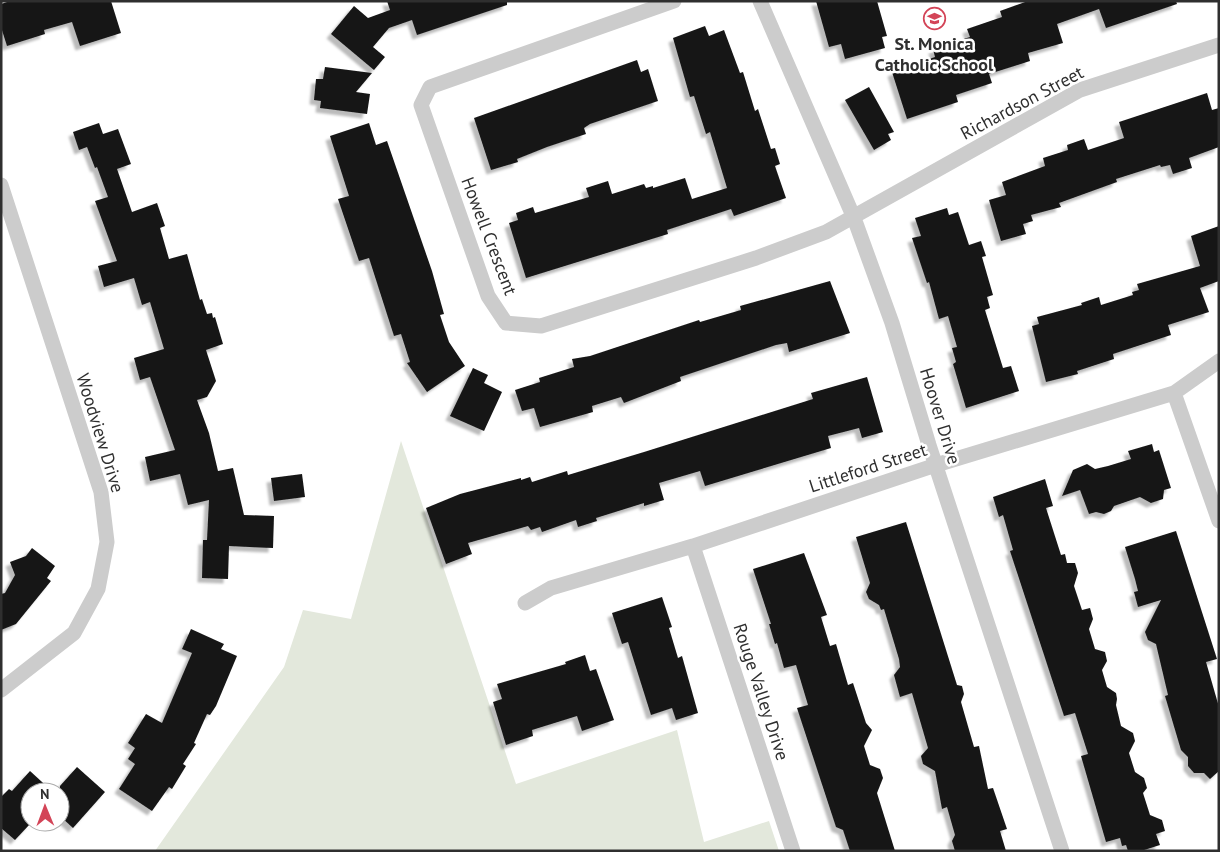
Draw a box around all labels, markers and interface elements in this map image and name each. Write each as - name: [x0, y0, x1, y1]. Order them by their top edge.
- school or university icon: St. Monica Catholic School: [922, 7, 946, 31]
- place label: St. Monica Catholic School: [875, 32, 994, 76]
- street label: Richardson Street: [956, 60, 1087, 145]
- street label: Howell Crescent: [456, 174, 523, 298]
- street label: Hoover Drive: [915, 365, 966, 467]
- street label: Woodview Drive: [71, 370, 130, 495]
- street label: Littleford Street: [806, 438, 930, 497]
- street label: Rouge Valley Drive: [728, 620, 794, 763]
- north arrow: [20, 782, 70, 832]
- text: N: [40, 785, 50, 803]

